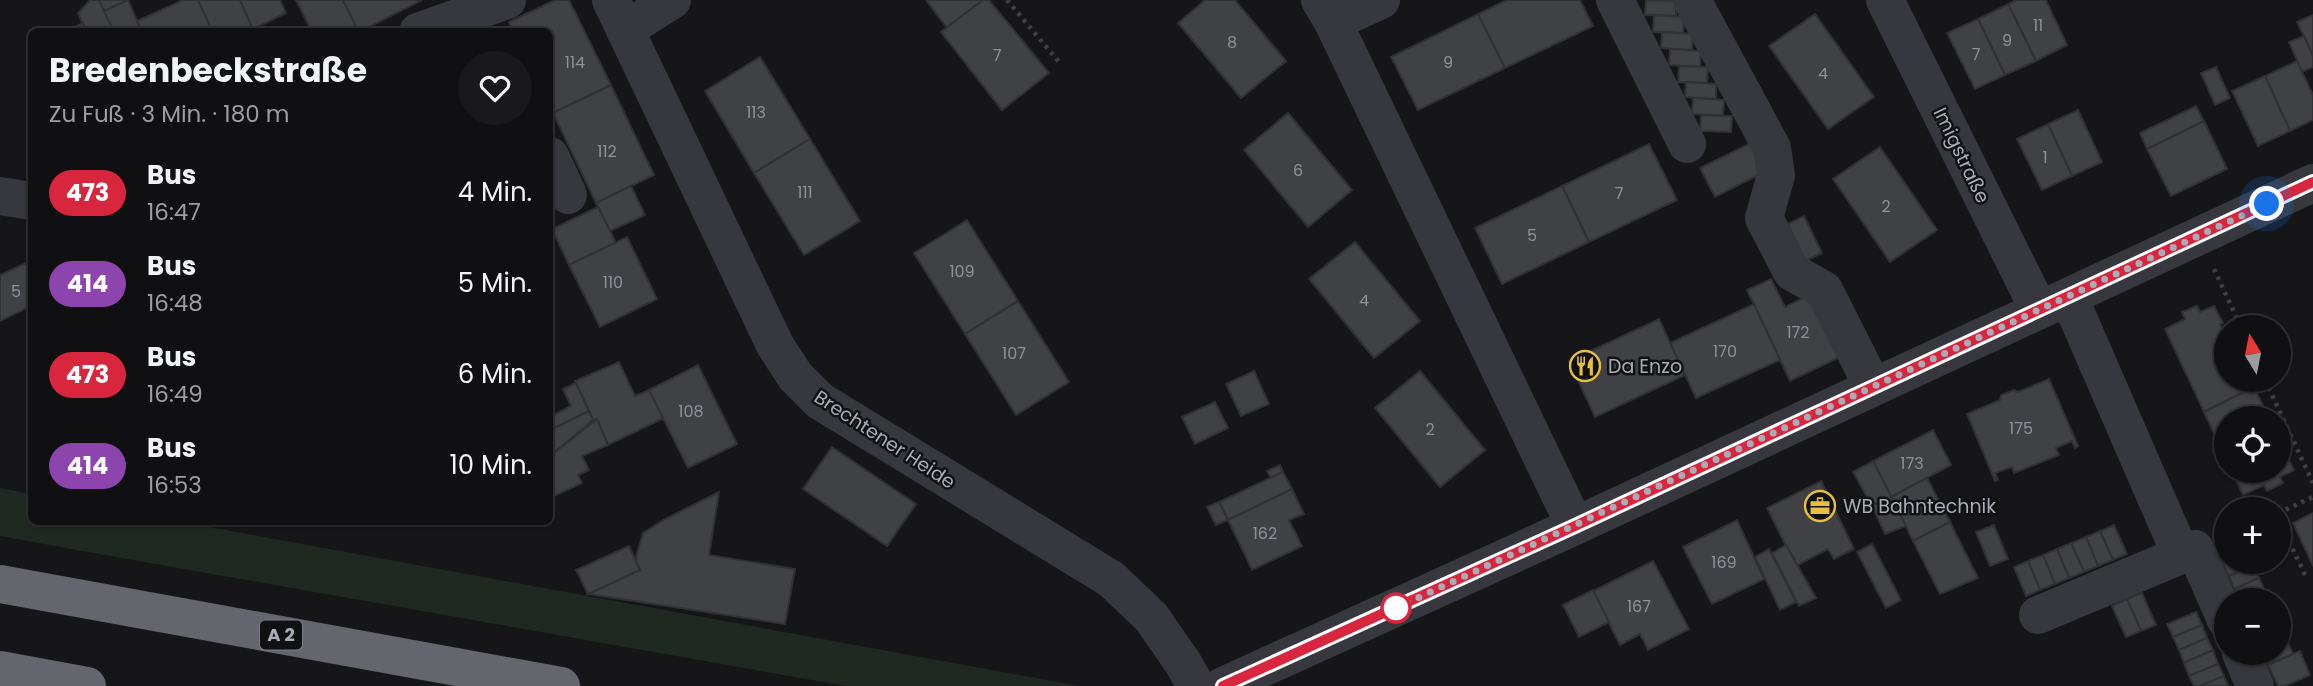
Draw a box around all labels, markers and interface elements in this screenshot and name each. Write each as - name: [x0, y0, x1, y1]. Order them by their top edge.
- house number: 11: [2033, 14, 2043, 37]
- house number: 9: [2002, 29, 2012, 52]
- house number: 8: [1227, 31, 1237, 54]
- house number: 7: [1972, 43, 1981, 66]
- house number: 7: [993, 44, 1002, 67]
- text: Bredenbeckstraße: [49, 47, 367, 94]
- button: heart: [458, 51, 532, 125]
- house number: 114: [565, 51, 585, 74]
- house number: 9: [1443, 51, 1453, 74]
- house number: 4: [1818, 62, 1828, 85]
- text: Zu Fuß · 3 Min. · 180 m: [49, 98, 289, 130]
- house number: 113: [746, 101, 766, 124]
- street label: Imigstraße: [1927, 103, 1996, 208]
- house number: 112: [597, 140, 617, 163]
- house number: 1: [2042, 146, 2048, 169]
- text: Bus: [147, 157, 196, 193]
- house number: 6: [1293, 159, 1303, 182]
- text: 4 Min.: [458, 174, 532, 210]
- text: 473: [66, 176, 109, 209]
- house number: 111: [797, 181, 813, 204]
- house number: 7: [1615, 182, 1624, 205]
- your location: [2249, 186, 2284, 221]
- house number: 2: [1881, 195, 1891, 218]
- text: 16:47: [147, 196, 201, 228]
- house number: 5: [1527, 224, 1537, 247]
- text: Bus: [147, 248, 196, 284]
- house number: 109: [949, 260, 975, 283]
- text: 5 Min.: [458, 265, 532, 301]
- text: 414: [67, 267, 108, 300]
- house number: 110: [603, 271, 623, 294]
- house number: 5: [11, 280, 21, 303]
- text: 16:48: [147, 287, 203, 319]
- house number: 4: [1359, 289, 1369, 312]
- north arrow: [2214, 315, 2291, 392]
- map controls: [2214, 315, 2291, 665]
- house number: 172: [1786, 321, 1810, 344]
- text: Bus: [147, 339, 196, 375]
- house number: 170: [1713, 340, 1737, 363]
- house number: 107: [1002, 342, 1026, 365]
- restaurant icon: Da Enzo: [1568, 349, 1602, 383]
- place label: Da Enzo: [1608, 353, 1682, 380]
- text: 6 Min.: [458, 356, 532, 392]
- text: 473: [66, 358, 109, 391]
- text: 16:49: [147, 378, 203, 410]
- street label: Brechtener Heide: [809, 384, 961, 495]
- house number: 108: [678, 400, 704, 423]
- button: locate: [2214, 406, 2291, 483]
- house number: 175: [2009, 417, 2033, 440]
- house number: 2: [1425, 418, 1435, 441]
- text: Bus: [147, 430, 196, 466]
- text: 10 Min.: [450, 447, 532, 483]
- text: 414: [67, 449, 108, 482]
- house number: 173: [1900, 452, 1924, 475]
- text: 16:53: [147, 469, 202, 501]
- office icon: WB Bahntechnik: [1803, 489, 1837, 523]
- place label: WB Bahntechnik: [1843, 493, 1996, 520]
- button: +: [2214, 497, 2291, 574]
- house number: 162: [1253, 522, 1277, 545]
- house number: 169: [1711, 551, 1737, 574]
- button: −: [2214, 588, 2291, 665]
- unlabelled marker: [1381, 593, 1411, 623]
- house number: 167: [1627, 595, 1651, 618]
- road number: A 2: [260, 620, 302, 650]

